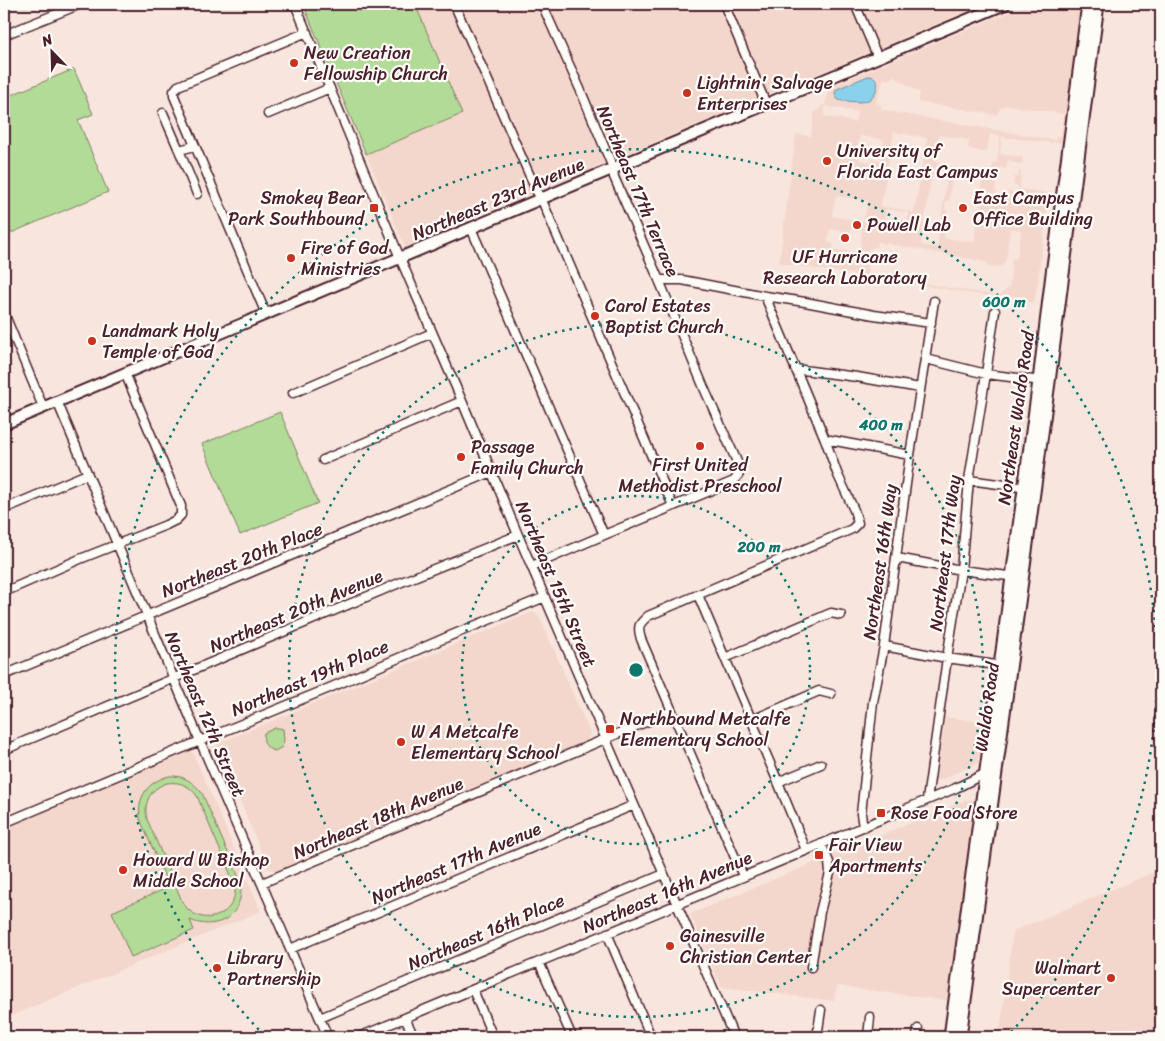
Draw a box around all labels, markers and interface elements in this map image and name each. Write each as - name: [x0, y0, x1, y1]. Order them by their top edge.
- text: N: [37, 27, 57, 54]
- north arrow: [28, 28, 78, 78]
- place label: New Creation Fellowship Church: [304, 37, 448, 90]
- marker: New Creation Fellowship Church: [288, 57, 300, 69]
- place label: Lightnin' Salvage Enterprises: [697, 67, 833, 120]
- marker: Lightnin' Salvage Enterprises: [681, 87, 693, 99]
- street label: Northeast 17th Terrace: [587, 100, 689, 282]
- place label: University of Florida East Campus: [837, 135, 999, 188]
- street label: Northeast 23rd Avenue: [407, 148, 590, 250]
- marker: University of Florida East Campus: [821, 155, 833, 167]
- place label: Smokey Bear Park Southbound: [228, 182, 366, 235]
- place label: East Campus Office Building: [973, 182, 1093, 235]
- marker: Smokey Bear Park Southbound: [368, 202, 380, 214]
- marker: East Campus Office Building: [957, 202, 969, 214]
- place label: Powell Lab: [867, 209, 951, 241]
- marker: Powell Lab: [851, 219, 863, 231]
- place label: Fire of God Ministries: [301, 232, 390, 285]
- marker: UF Hurricane Research Laboratory: [839, 232, 851, 244]
- place label: UF Hurricane Research Laboratory: [763, 241, 927, 294]
- marker: Fire of God Ministries: [285, 252, 297, 264]
- text: 600 m: [982, 289, 1026, 315]
- place label: Carol Estates Baptist Church: [605, 290, 724, 343]
- marker: Carol Estates Baptist Church: [589, 310, 601, 322]
- place label: Landmark Holy Temple of God: [102, 315, 220, 368]
- street label: Northeast Waldo Road: [988, 328, 1044, 507]
- marker: Landmark Holy Temple of God: [86, 335, 98, 347]
- text: 400 m: [858, 412, 903, 438]
- place label: Passage Family Church: [471, 431, 584, 484]
- marker: First United Methodist Preschool: [694, 440, 706, 452]
- place label: First United Methodist Preschool: [618, 449, 782, 502]
- marker: Passage Family Church: [455, 451, 467, 463]
- street label: Northeast 17th Way: [920, 472, 971, 633]
- street label: Northeast 16th Way: [853, 481, 907, 642]
- street label: Northeast 15th Street: [506, 496, 606, 672]
- street label: Northeast 20th Place: [156, 513, 328, 607]
- text: 200 m: [736, 534, 781, 560]
- street label: Northeast 20th Avenue: [204, 560, 388, 662]
- street label: Northeast 12th Street: [156, 626, 255, 802]
- street label: Northeast 19th Place: [226, 630, 394, 726]
- street label: Waldo Road: [965, 659, 1009, 754]
- centre of rings: [627, 661, 645, 679]
- place label: Northbound Metcalfe Elementary School: [620, 703, 791, 756]
- place label: W A Metcalfe Elementary School: [411, 716, 560, 769]
- marker: Northbound Metcalfe Elementary School: [604, 723, 616, 735]
- marker: W A Metcalfe Elementary School: [395, 736, 407, 748]
- street label: Northeast 18th Avenue: [288, 767, 469, 868]
- place label: Rose Food Store: [891, 797, 1018, 829]
- marker: Rose Food Store: [875, 807, 887, 819]
- street label: Northeast 17th Avenue: [366, 813, 546, 913]
- place label: Fair View Apartments: [828, 829, 923, 882]
- street label: Northeast 16th Avenue: [577, 842, 757, 942]
- place label: Howard W Bishop Middle School: [133, 844, 270, 897]
- marker: Fair View Apartments: [813, 849, 825, 861]
- marker: Howard W Bishop Middle School: [117, 864, 129, 876]
- street label: Northeast 16th Place: [402, 884, 570, 980]
- place label: Gainesville Christian Center: [680, 920, 813, 973]
- marker: Gainesville Christian Center: [664, 940, 676, 952]
- place label: Library Partnership: [227, 942, 321, 995]
- place label: Walmart Supercenter: [1002, 952, 1103, 1005]
- marker: Library Partnership: [211, 962, 223, 974]
- marker: Walmart Supercenter: [1105, 972, 1117, 984]

